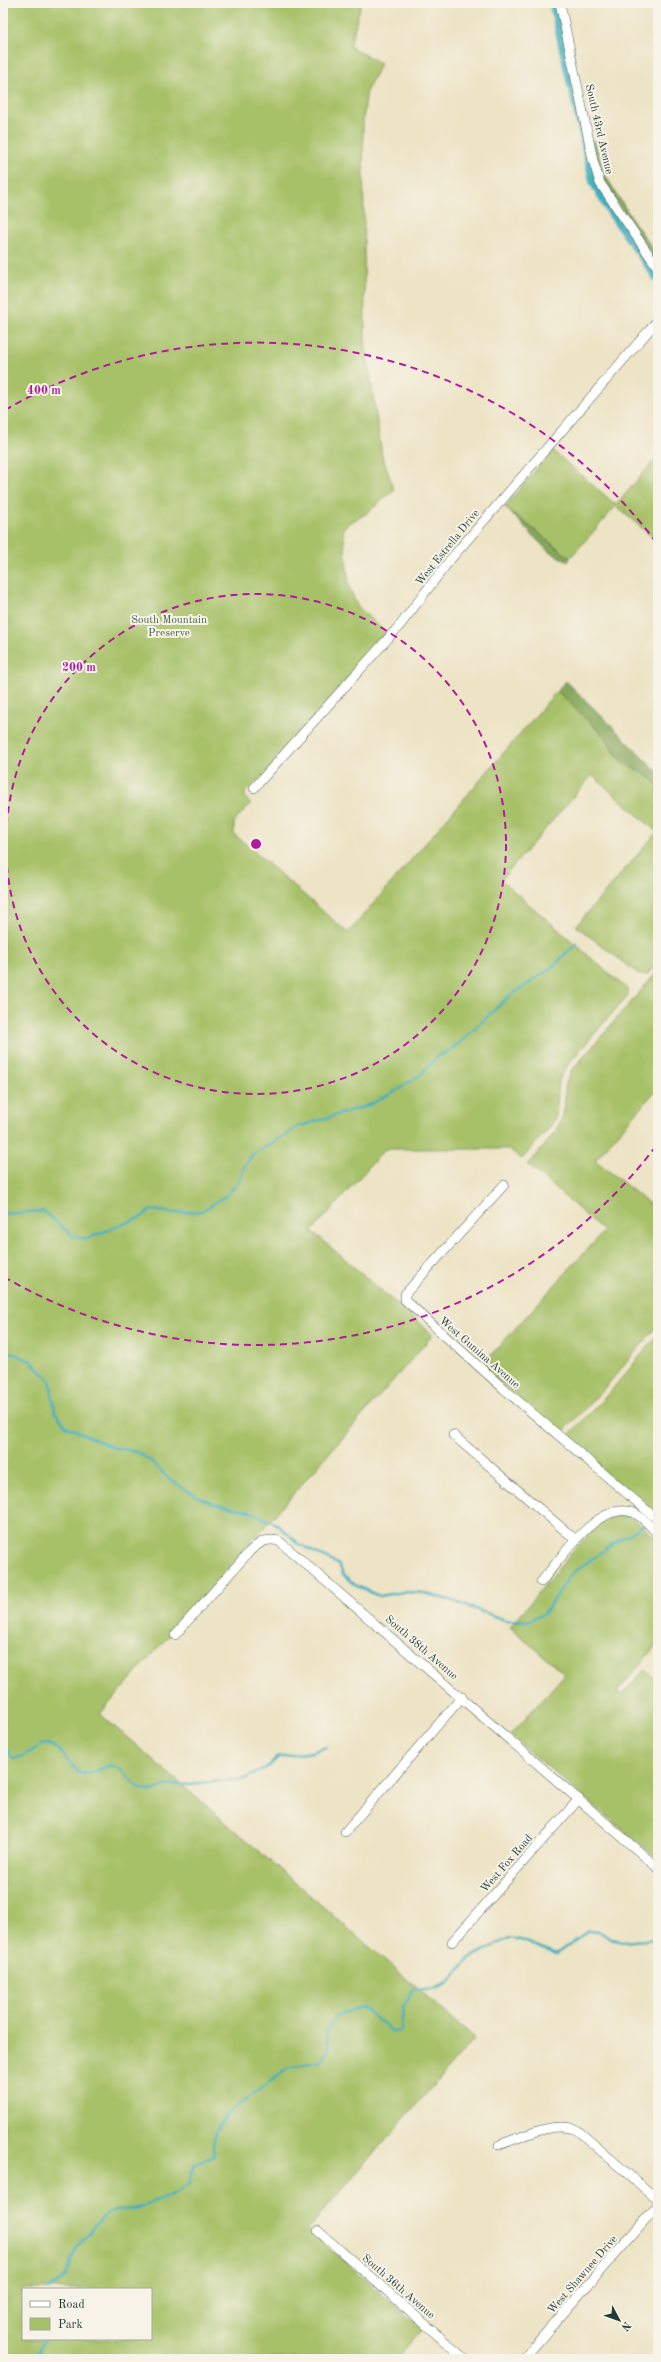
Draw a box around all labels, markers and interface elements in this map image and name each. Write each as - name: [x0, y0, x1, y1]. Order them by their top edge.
- street label: South 43rd Avenue: [583, 83, 614, 175]
- text: 400 m: [27, 385, 61, 397]
- street label: West Estrella Drive: [414, 508, 482, 588]
- park label: South Mountain Preserve: [131, 615, 207, 639]
- text: 200 m: [62, 662, 96, 674]
- centre of rings: [249, 837, 263, 851]
- street label: West Gumina Avenue: [437, 1315, 521, 1391]
- street label: South 38th Avenue: [383, 1614, 459, 1682]
- street label: West Fox Road: [479, 1833, 535, 1895]
- street label: West Shawnee Drive: [546, 2234, 620, 2316]
- street label: South 36th Avenue: [360, 2253, 436, 2321]
- legend: [22, 2288, 152, 2340]
- text: Road: [58, 2299, 85, 2311]
- north arrow: [599, 2300, 639, 2340]
- text: Park: [58, 2319, 83, 2331]
- text: N: [618, 2319, 632, 2333]

